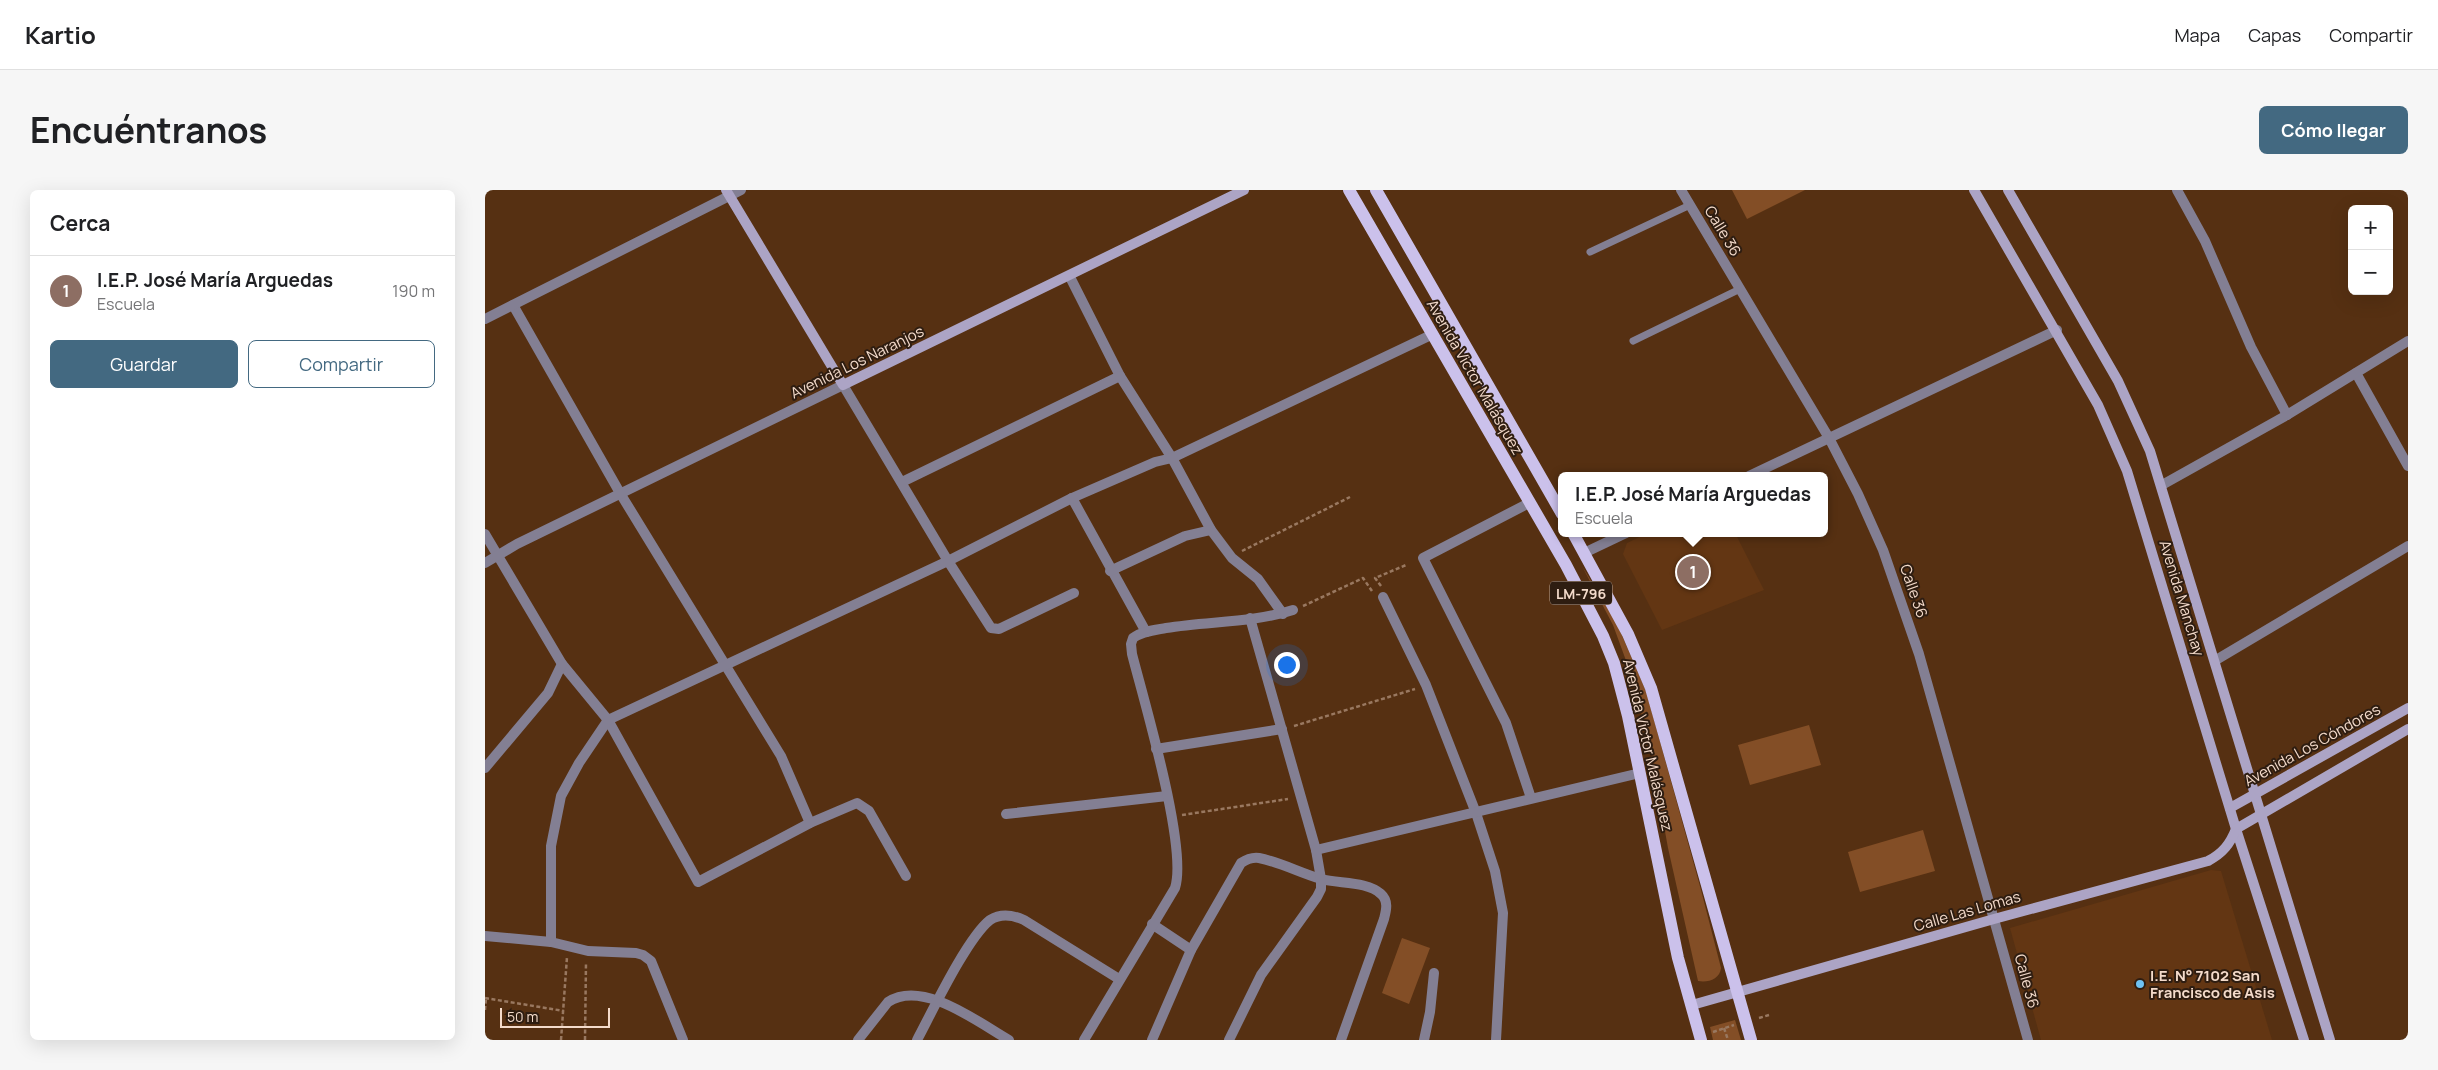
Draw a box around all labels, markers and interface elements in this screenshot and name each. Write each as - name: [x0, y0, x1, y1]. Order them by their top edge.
- text: Kartio: [25, 18, 96, 51]
- text: Mapa: [2174, 23, 2220, 47]
- text: Capas: [2248, 23, 2301, 47]
- text: Compartir: [2329, 23, 2413, 47]
- text: Encuéntranos: [30, 106, 267, 154]
- button: Cómo llegar: [2259, 106, 2408, 154]
- street label: Calle 36: [1700, 202, 1746, 260]
- map controls: [2348, 205, 2393, 295]
- button: +: [2348, 205, 2393, 250]
- text: Cerca: [50, 209, 110, 237]
- button: −: [2348, 250, 2393, 295]
- text: I.E.P. José María Arguedas: [97, 267, 333, 293]
- text: 1: [62, 280, 70, 302]
- text: 190 m: [392, 280, 435, 302]
- text: Escuela: [97, 293, 155, 315]
- street label: Avenida Victor Malásquez: [1422, 295, 1528, 459]
- street label: Avenida Los Naranjos: [787, 320, 927, 403]
- button: Guardar: [50, 340, 238, 388]
- button: Compartir: [248, 340, 435, 388]
- popup: [1558, 472, 1828, 537]
- text: I.E.P. José María Arguedas: [1575, 481, 1811, 507]
- text: Escuela: [1575, 507, 1633, 529]
- street label: Avenida Manchay: [2154, 537, 2210, 659]
- pin: 1: [1677, 553, 1709, 591]
- street label: Calle 36: [1895, 561, 1933, 621]
- road number: LM-796: [1550, 582, 1612, 604]
- your location: [1274, 652, 1300, 678]
- street label: Avenida Victor Malásquez: [1618, 657, 1678, 833]
- street label: Avenida Los Cóndores: [2240, 699, 2384, 791]
- street label: Calle Las Lomas: [1911, 886, 2023, 936]
- street label: Calle 36: [2010, 952, 2044, 1010]
- place label: I.E. N° 7102 San Francisco de Asis: [2150, 965, 2275, 1003]
- marker: I.E. N° 7102 San Francisco de Asis: [2134, 978, 2146, 990]
- scale bar: [500, 1005, 610, 1028]
- text: 50 m: [507, 1007, 538, 1026]

